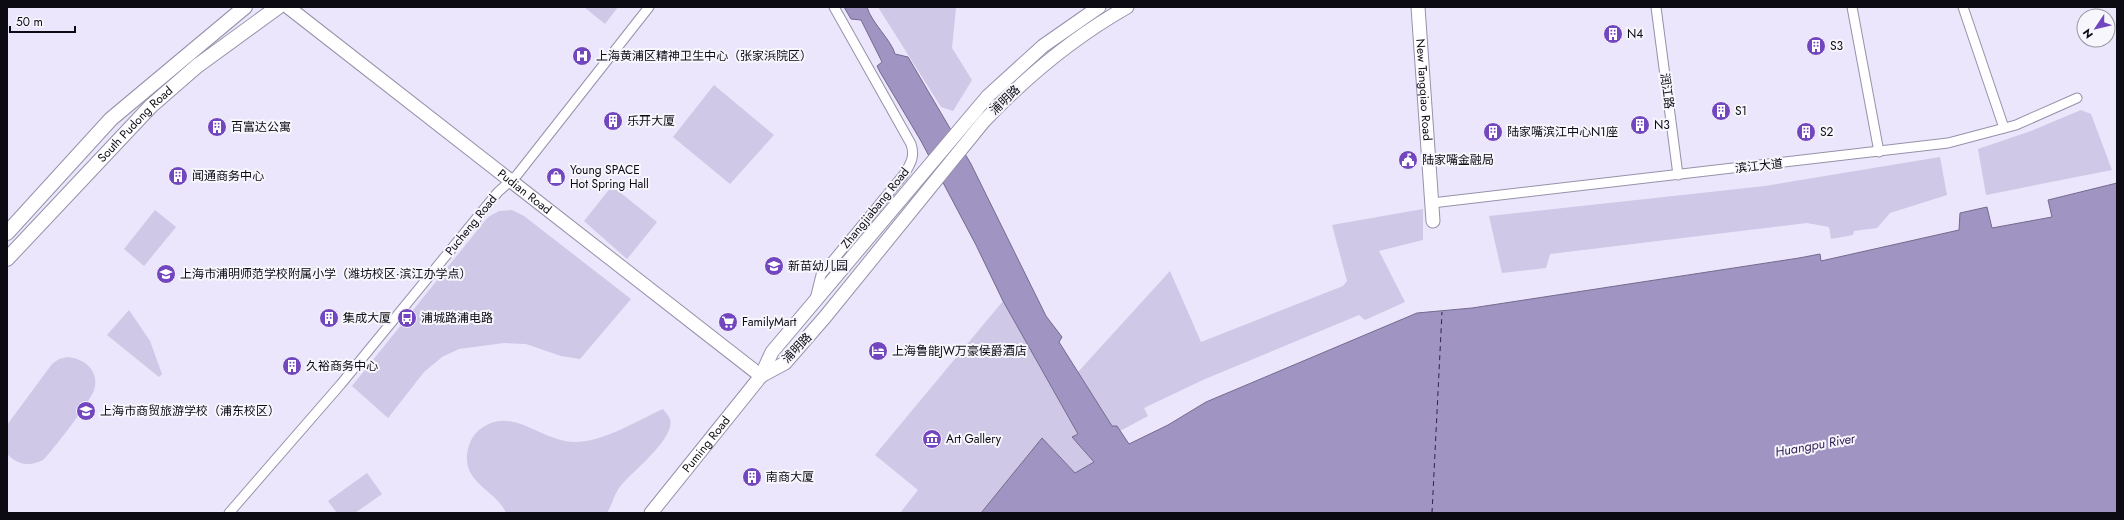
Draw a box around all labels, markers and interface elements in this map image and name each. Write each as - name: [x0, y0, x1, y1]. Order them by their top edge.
- scale bar: [10, 8, 75, 34]
- north arrow: [2076, 8, 2116, 48]
- text: 50 m: [16, 13, 43, 31]
- building icon: N4: [1602, 23, 1624, 45]
- place label: N4: [1627, 25, 1643, 43]
- text: N: [2079, 26, 2097, 42]
- building icon: S3: [1805, 35, 1827, 57]
- place label: S3: [1830, 37, 1844, 55]
- street label: New Tangqiao Road: [1411, 38, 1436, 141]
- hospital icon: 上海黄浦区精神卫生中心（张家浜院区）: [571, 45, 593, 67]
- place label: 上海黄浦区精神卫生中心（张家浜院区）: [596, 47, 812, 65]
- street label: 润江路: [1656, 72, 1678, 110]
- street label: 浦明路: [986, 81, 1024, 119]
- street label: South Pudong Road: [93, 82, 177, 167]
- building icon: S1: [1710, 100, 1732, 122]
- place label: S1: [1735, 102, 1747, 120]
- building icon: 乐开大厦: [602, 110, 624, 132]
- place label: 乐开大厦: [627, 112, 675, 130]
- building icon: N3: [1629, 114, 1651, 136]
- building icon: 百富达公寓: [206, 116, 228, 138]
- place label: N3: [1654, 116, 1670, 134]
- place label: 百富达公寓: [231, 118, 291, 136]
- building icon: 陆家嘴滨江中心N1座: [1482, 121, 1504, 143]
- building icon: S2: [1795, 121, 1817, 143]
- place label: 陆家嘴滨江中心N1座: [1507, 123, 1618, 141]
- place label: S2: [1820, 123, 1834, 141]
- public building icon: 陆家嘴金融局: [1397, 149, 1419, 171]
- place label: 陆家嘴金融局: [1422, 151, 1494, 169]
- street label: 滨江大道: [1734, 155, 1784, 177]
- place label: Young SPACE Hot Spring Hall: [570, 161, 649, 193]
- street label: Zhangjiabang Road: [837, 164, 913, 252]
- building icon: 闻通商务中心: [167, 165, 189, 187]
- street label: Pudian Road: [494, 165, 555, 218]
- shop icon: Young SPACE Hot Spring Hall: [545, 166, 567, 188]
- place label: 闻通商务中心: [192, 167, 264, 185]
- street label: Pucheng Road: [441, 191, 501, 259]
- school or university icon: 新苗幼儿园: [763, 255, 785, 277]
- place label: 新苗幼儿园: [788, 257, 848, 275]
- school or university icon: 上海市浦明师范学校附属小学（潍坊校区·滨江办学点）: [155, 263, 177, 285]
- place label: 上海市浦明师范学校附属小学（潍坊校区·滨江办学点）: [180, 265, 472, 283]
- building icon: 集成大厦: [318, 307, 340, 329]
- bus stop icon: 浦城路浦电路: [396, 307, 418, 329]
- place label: 集成大厦: [343, 309, 391, 327]
- place label: 浦城路浦电路: [421, 309, 493, 327]
- supermarket icon: FamilyMart: [717, 311, 739, 333]
- place label: FamilyMart: [742, 313, 797, 331]
- street label: 浦明路: [778, 329, 816, 367]
- hotel icon: 上海鲁能JW万豪侯爵酒店: [867, 340, 889, 362]
- place label: 上海鲁能JW万豪侯爵酒店: [892, 342, 1027, 360]
- building icon: 久裕商务中心: [281, 355, 303, 377]
- place label: 久裕商务中心: [306, 357, 378, 375]
- school or university icon: 上海市商贸旅游学校（浦东校区）: [75, 400, 97, 422]
- place label: 上海市商贸旅游学校（浦东校区）: [100, 402, 280, 420]
- street label: Puming Road: [678, 412, 734, 476]
- museum icon: Art Gallery: [921, 428, 943, 450]
- water label: Huangpu River: [1774, 429, 1857, 461]
- place label: Art Gallery: [946, 430, 1002, 448]
- building icon: 南商大厦: [741, 466, 763, 488]
- place label: 南商大厦: [766, 468, 814, 486]

